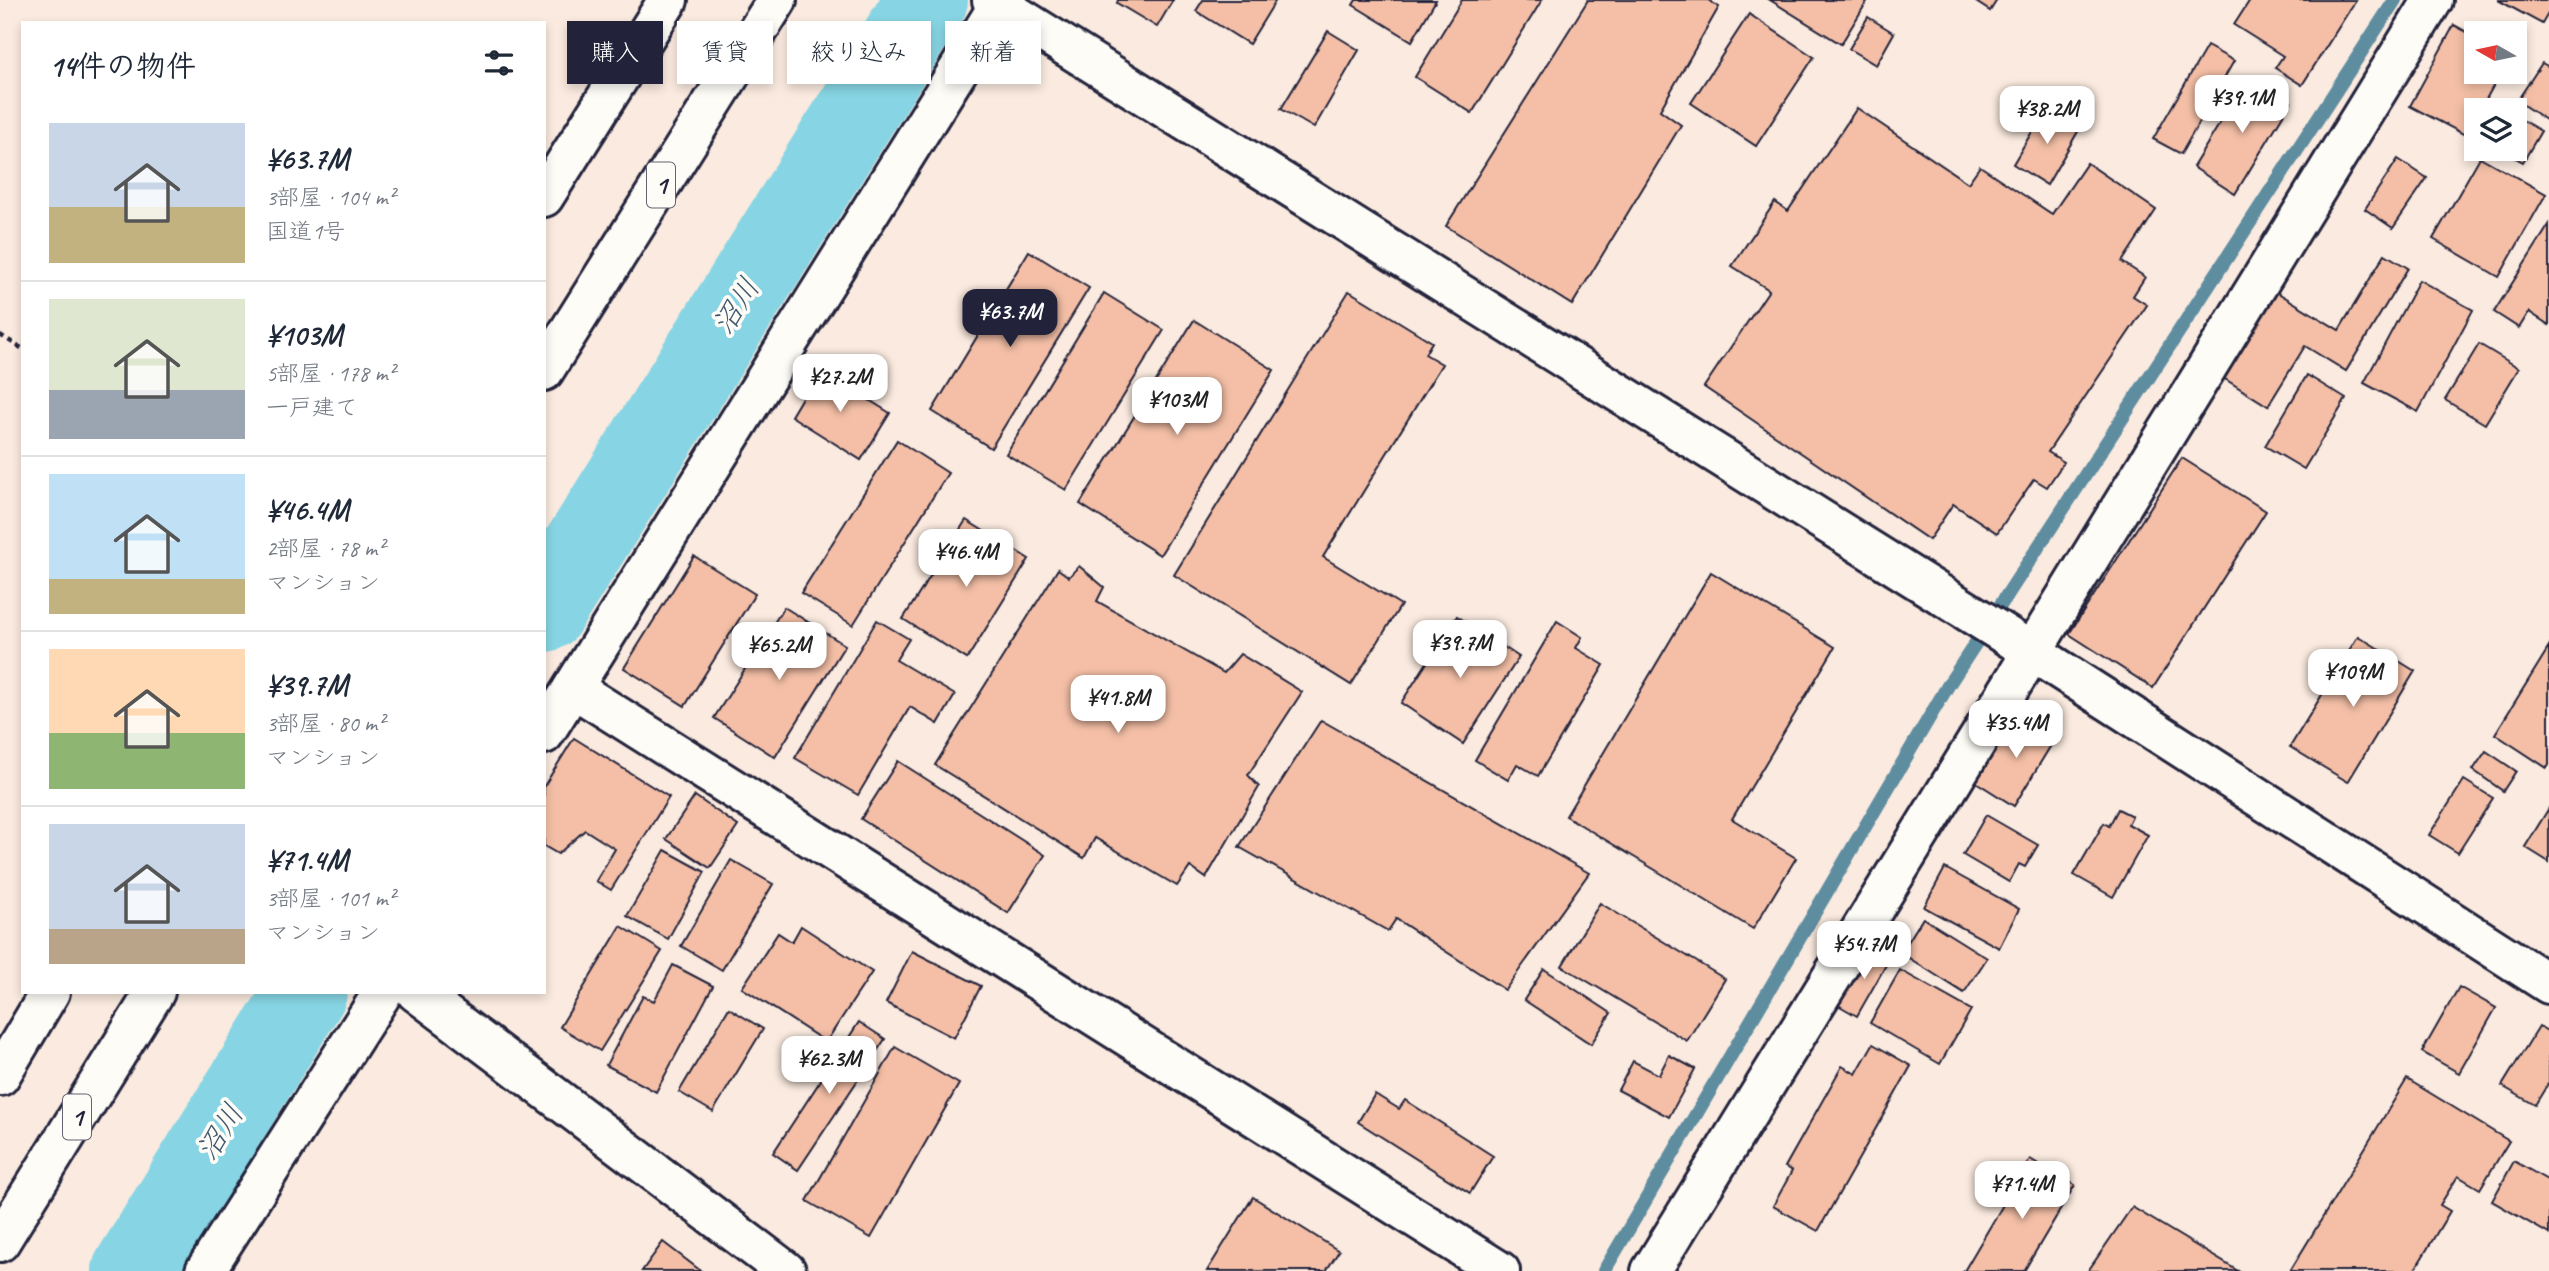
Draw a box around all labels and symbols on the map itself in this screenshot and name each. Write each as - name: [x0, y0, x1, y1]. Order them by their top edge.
- north arrow: [2464, 21, 2527, 84]
- pin: ¥39.1M: [2185, 76, 2299, 135]
- pin: ¥38.2M: [1990, 86, 2104, 146]
- road number: 1: [647, 162, 675, 208]
- water label: 沼川: [704, 270, 768, 342]
- pin: ¥63.7M: [953, 290, 1067, 349]
- pin: ¥27.2M: [783, 354, 897, 414]
- pin: ¥103M: [1128, 378, 1226, 437]
- pin: ¥46.4M: [909, 530, 1023, 589]
- pin: ¥39.7M: [1403, 620, 1517, 680]
- pin: ¥65.2M: [722, 622, 836, 682]
- pin: ¥109M: [2304, 650, 2402, 709]
- pin: ¥41.8M: [1061, 676, 1175, 735]
- pin: ¥35.4M: [1959, 700, 2073, 760]
- pin: ¥54.7M: [1807, 922, 1921, 981]
- pin: ¥62.3M: [772, 1036, 886, 1096]
- road number: 1: [63, 1094, 91, 1140]
- water label: 沼川: [188, 1096, 252, 1168]
- pin: ¥71.4M: [1965, 1162, 2079, 1221]

